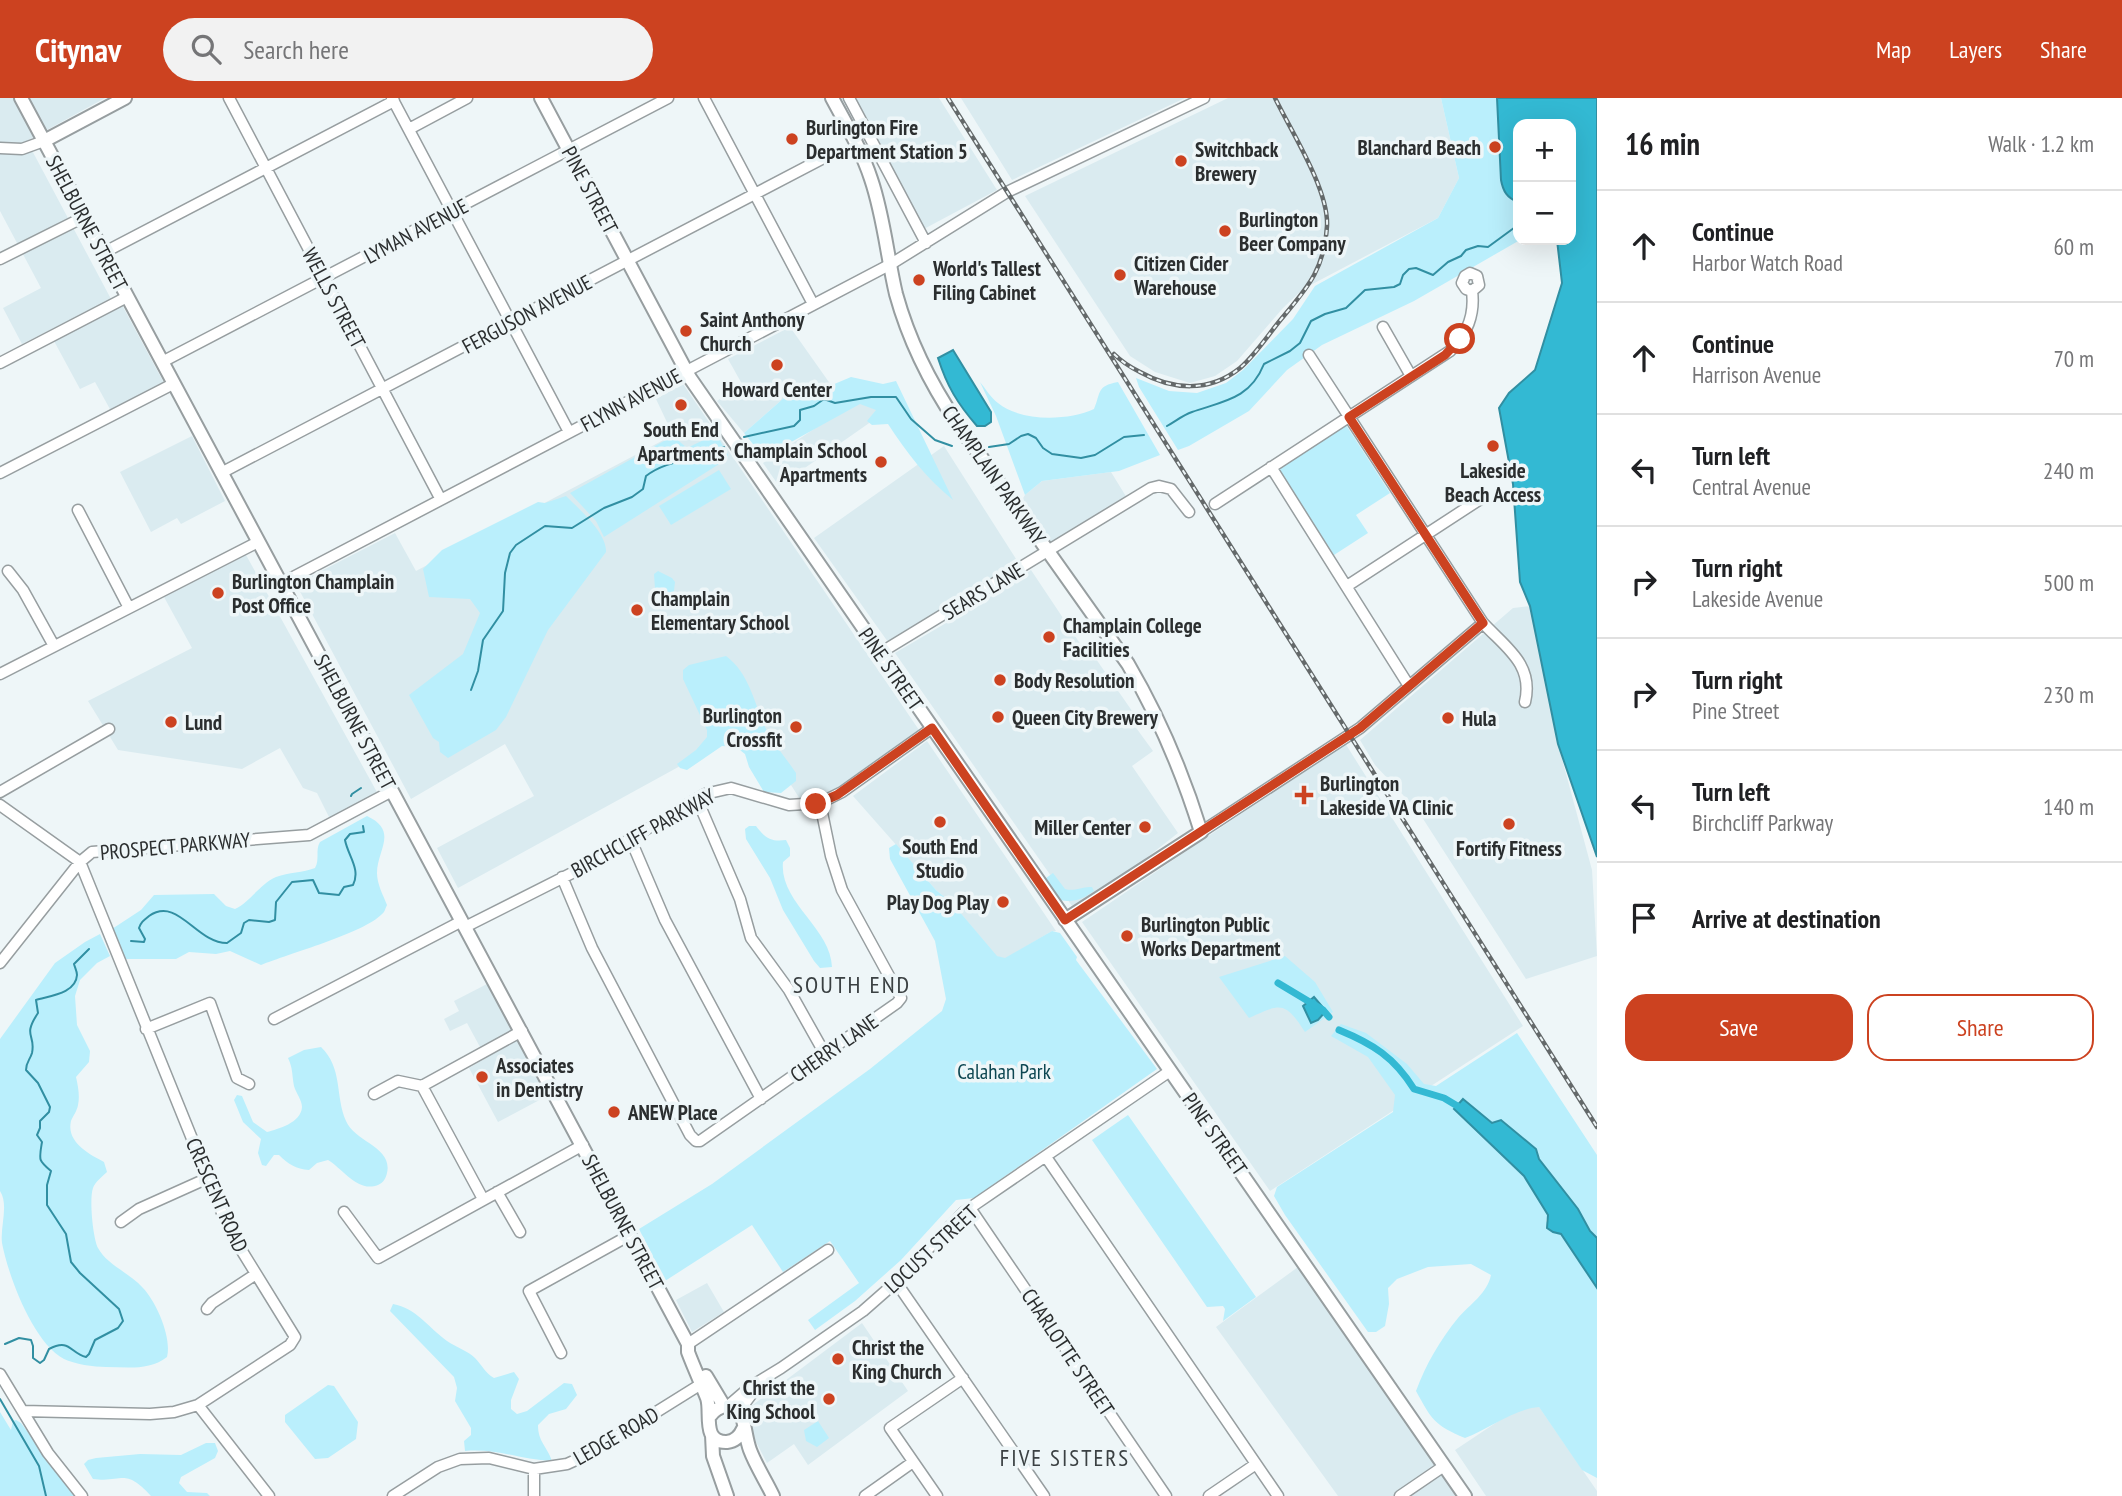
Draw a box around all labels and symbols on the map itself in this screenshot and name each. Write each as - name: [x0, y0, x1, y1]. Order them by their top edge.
- place label: Burlington Fire Department Station 5: [806, 114, 968, 165]
- marker: Burlington Fire Department Station 5: [784, 131, 800, 147]
- place label: Blanchard Beach: [1358, 134, 1481, 161]
- place label: Switchback Brewery: [1195, 136, 1279, 187]
- marker: Blanchard Beach: [1487, 139, 1503, 155]
- street label: PINE STREET: [556, 142, 625, 239]
- street label: SHELBURNE STREET: [40, 151, 134, 296]
- marker: Switchback Brewery: [1173, 153, 1189, 169]
- street label: LYMAN AVENUE: [359, 192, 473, 270]
- place label: Burlington Beer Company: [1239, 206, 1346, 257]
- marker: Burlington Beer Company: [1217, 223, 1233, 239]
- street label: WELLS STREET: [296, 243, 372, 353]
- place label: Citizen Cider Warehouse: [1133, 250, 1229, 301]
- place label: World's Tallest Filing Cabinet: [932, 255, 1041, 306]
- marker: Citizen Cider Warehouse: [1112, 267, 1128, 283]
- street label: FERGUSON AVENUE: [457, 268, 597, 360]
- marker: World's Tallest Filing Cabinet: [911, 272, 927, 288]
- place label: Saint Anthony Church: [700, 306, 805, 357]
- marker: Saint Anthony Church: [678, 323, 694, 339]
- route start: [1444, 323, 1475, 354]
- marker: Howard Center: [769, 357, 785, 373]
- street label: FLYNN AVENUE: [576, 362, 686, 438]
- place label: Howard Center: [722, 376, 833, 403]
- marker: South End Apartments: [673, 397, 689, 413]
- street label: CHAMPLAIN PARKWAY: [936, 400, 1052, 550]
- place label: South End Apartments: [636, 416, 725, 467]
- place label: Champlain School Apartments: [734, 437, 868, 488]
- marker: Lakeside Beach Access: [1485, 438, 1501, 454]
- marker: Champlain School Apartments: [873, 454, 889, 470]
- place label: Lakeside Beach Access: [1445, 457, 1541, 508]
- street label: SEARS LANE: [937, 556, 1029, 626]
- place label: Burlington Champlain Post Office: [232, 568, 394, 619]
- marker: Burlington Champlain Post Office: [210, 585, 226, 601]
- place label: Champlain Elementary School: [651, 585, 790, 636]
- marker: Champlain Elementary School: [629, 602, 645, 618]
- place label: Champlain College Facilities: [1063, 612, 1202, 663]
- street label: PINE STREET: [853, 622, 930, 716]
- marker: Champlain College Facilities: [1041, 629, 1057, 645]
- street label: SHELBURNE STREET: [308, 650, 402, 795]
- place label: Body Resolution: [1014, 667, 1135, 694]
- marker: Body Resolution: [992, 672, 1008, 688]
- place label: Burlington Crossfit: [703, 702, 782, 753]
- place label: Queen City Brewery: [1012, 704, 1158, 731]
- place label: Hula: [1462, 705, 1497, 732]
- place label: Lund: [185, 709, 222, 736]
- marker: Queen City Brewery: [990, 709, 1006, 725]
- marker: Hula: [1440, 710, 1456, 726]
- marker: Lund: [163, 714, 179, 730]
- marker: Burlington Crossfit: [788, 719, 804, 735]
- place label: Burlington Lakeside VA Clinic: [1320, 770, 1454, 821]
- street label: BIRCHCLIFF PARKWAY: [566, 782, 720, 884]
- marker: Burlington Lakeside VA Clinic: [1294, 785, 1314, 805]
- route end: [800, 788, 831, 819]
- marker: South End Studio: [932, 814, 948, 830]
- place label: Miller Center: [1034, 814, 1132, 841]
- marker: Fortify Fitness: [1501, 816, 1517, 832]
- marker: Miller Center: [1137, 819, 1153, 835]
- street label: PROSPECT PARKWAY: [99, 826, 252, 866]
- place label: South End Studio: [902, 833, 978, 884]
- place label: Fortify Fitness: [1456, 835, 1562, 862]
- place label: Play Dog Play: [887, 889, 990, 916]
- marker: Play Dog Play: [995, 894, 1011, 910]
- place label: Burlington Public Works Department: [1140, 911, 1280, 962]
- marker: Burlington Public Works Department: [1119, 928, 1135, 944]
- district label: SOUTH END: [793, 969, 911, 1000]
- street label: CHERRY LANE: [785, 1008, 883, 1088]
- place label: Associates in Dentistry: [495, 1052, 584, 1103]
- park label: Calahan Park: [957, 1058, 1051, 1085]
- marker: Associates in Dentistry: [474, 1069, 490, 1085]
- street label: PINE STREET: [1177, 1087, 1254, 1181]
- place label: ANEW Place: [627, 1099, 718, 1126]
- marker: ANEW Place: [606, 1104, 622, 1120]
- street label: CRESCENT ROAD: [180, 1134, 254, 1256]
- street label: SHELBURNE STREET: [576, 1150, 670, 1295]
- street label: LOCUST STREET: [879, 1199, 984, 1299]
- street label: CHARLOTTE STREET: [1016, 1283, 1121, 1421]
- place label: Christ the King Church: [852, 1334, 942, 1385]
- marker: Christ the King Church: [830, 1351, 846, 1367]
- place label: Christ the King School: [727, 1374, 816, 1425]
- marker: Christ the King School: [821, 1391, 837, 1407]
- street label: LEDGE ROAD: [569, 1401, 663, 1471]
- district label: FIVE SISTERS: [1000, 1443, 1130, 1472]

